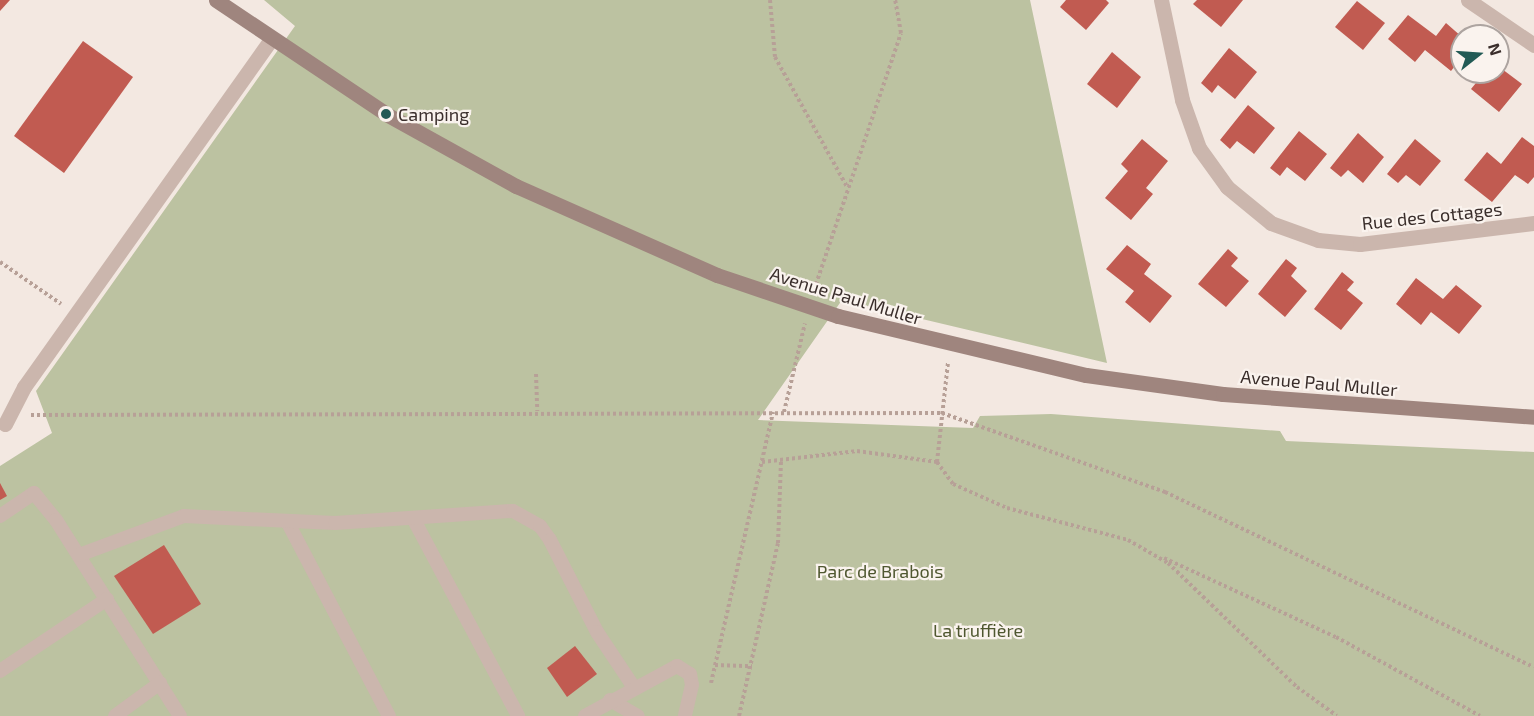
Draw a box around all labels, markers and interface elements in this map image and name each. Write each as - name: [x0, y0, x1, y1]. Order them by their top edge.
- north arrow: [1450, 24, 1510, 84]
- text: N: [1485, 41, 1507, 57]
- place label: Camping: [398, 103, 469, 125]
- marker: Camping: [379, 107, 393, 121]
- street label: Rue des Cottages: [1361, 198, 1503, 234]
- street label: Avenue Paul Muller: [767, 263, 925, 329]
- street label: Avenue Paul Muller: [1239, 365, 1399, 401]
- park label: Parc de Brabois: [817, 560, 943, 582]
- park label: La truffière: [933, 619, 1023, 641]

